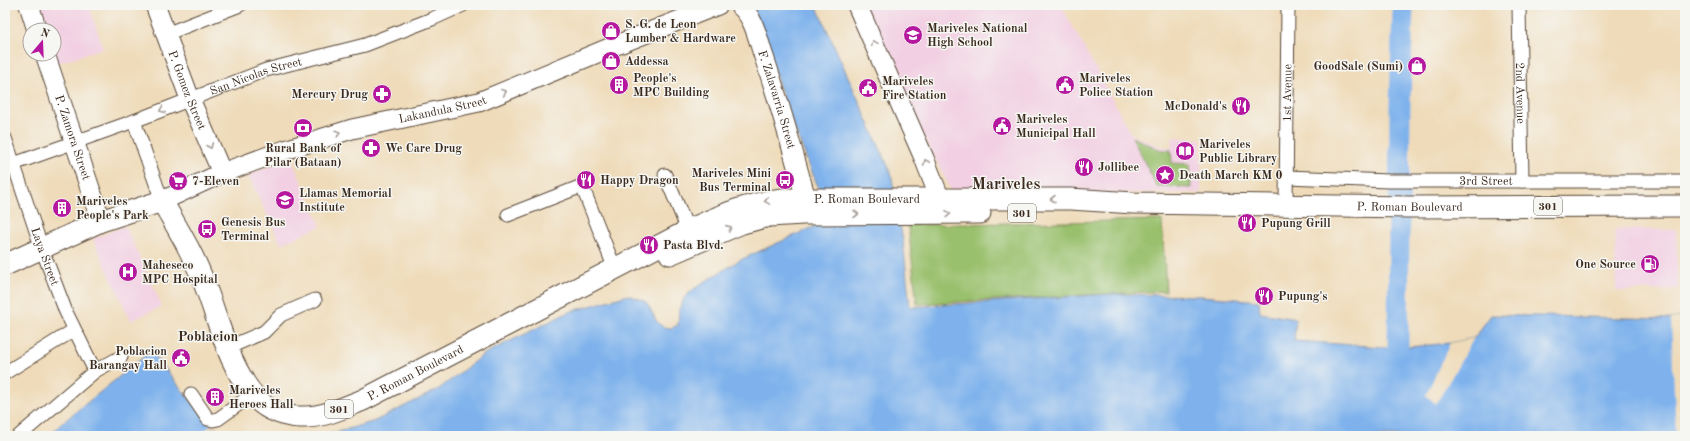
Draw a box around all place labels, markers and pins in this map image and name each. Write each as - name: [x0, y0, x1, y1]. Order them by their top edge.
- place label: S. G. de Leon Lumber & Hardware: [625, 19, 736, 45]
- shop icon: S. G. de Leon Lumber & Hardware: [600, 20, 622, 42]
- place label: Mariveles National High School: [927, 23, 1028, 49]
- school or university icon: Mariveles National High School: [902, 24, 924, 46]
- shop icon: Addessa: [600, 50, 622, 72]
- shop icon: GoodSale (Sumi): [1406, 55, 1428, 77]
- place label: Addessa: [625, 56, 669, 68]
- place label: GoodSale (Sumi): [1313, 60, 1403, 73]
- place label: People's MPC Building: [633, 73, 709, 99]
- place label: Mariveles Police Station: [1079, 73, 1154, 99]
- building icon: People's MPC Building: [608, 74, 630, 96]
- public building icon: Mariveles Police Station: [1054, 74, 1076, 96]
- place label: Mariveles Fire Station: [882, 76, 947, 102]
- public building icon: Mariveles Fire Station: [857, 77, 879, 99]
- pharmacy icon: Mercury Drug: [371, 83, 393, 105]
- place label: Mercury Drug: [291, 89, 368, 101]
- restaurant icon: McDonald's: [1230, 95, 1252, 117]
- place label: McDonald's: [1164, 101, 1227, 113]
- place label: Mariveles Municipal Hall: [1016, 114, 1096, 140]
- public building icon: Mariveles Municipal Hall: [991, 115, 1013, 137]
- bank icon: Rural Bank of Pilar (Bataan): [292, 117, 314, 139]
- pharmacy icon: We Care Drug: [360, 137, 382, 159]
- place label: Mariveles Public Library: [1199, 139, 1277, 165]
- library icon: Mariveles Public Library: [1174, 140, 1196, 162]
- place label: Rural Bank of Pilar (Bataan): [264, 143, 342, 169]
- place label: We Care Drug: [385, 143, 462, 155]
- restaurant icon: Jollibee: [1073, 156, 1095, 178]
- place label: Jollibee: [1098, 162, 1139, 174]
- place icon: Death March KM 0: [1154, 164, 1176, 186]
- place label: Mariveles Mini Bus Terminal: [692, 168, 771, 194]
- restaurant icon: Happy Dragon: [575, 169, 597, 191]
- bus stop icon: Mariveles Mini Bus Terminal: [774, 169, 796, 191]
- supermarket icon: 7-Eleven: [167, 170, 189, 192]
- place label: Death March KM 0: [1179, 170, 1283, 182]
- place label: Happy Dragon: [600, 175, 679, 187]
- place label: 7-Eleven: [192, 176, 239, 188]
- place label: Llamas Memorial Institute: [299, 188, 392, 214]
- school or university icon: Llamas Memorial Institute: [274, 189, 296, 211]
- place label: Mariveles People's Park: [76, 196, 149, 222]
- building icon: Mariveles People's Park: [51, 197, 73, 219]
- restaurant icon: Pupung Grill: [1236, 212, 1258, 234]
- place label: Genesis Bus Terminal: [221, 217, 285, 243]
- bus stop icon: Genesis Bus Terminal: [196, 218, 218, 240]
- place label: Pupung Grill: [1261, 218, 1331, 230]
- restaurant icon: Pasta Blvd.: [638, 234, 660, 256]
- place label: Pasta Blvd.: [663, 240, 724, 252]
- fuel station icon: One Source: [1639, 253, 1661, 275]
- place label: One Source: [1575, 259, 1636, 271]
- place label: Maheseco MPC Hospital: [142, 260, 218, 286]
- hospital icon: Maheseco MPC Hospital: [117, 261, 139, 283]
- restaurant icon: Pupung's: [1253, 285, 1275, 307]
- place label: Pupung's: [1278, 291, 1328, 303]
- place label: Poblacion Barangay Hall: [89, 346, 167, 372]
- public building icon: Poblacion Barangay Hall: [170, 347, 192, 369]
- place label: Mariveles Heroes Hall: [229, 385, 294, 411]
- building icon: Mariveles Heroes Hall: [204, 386, 226, 408]

